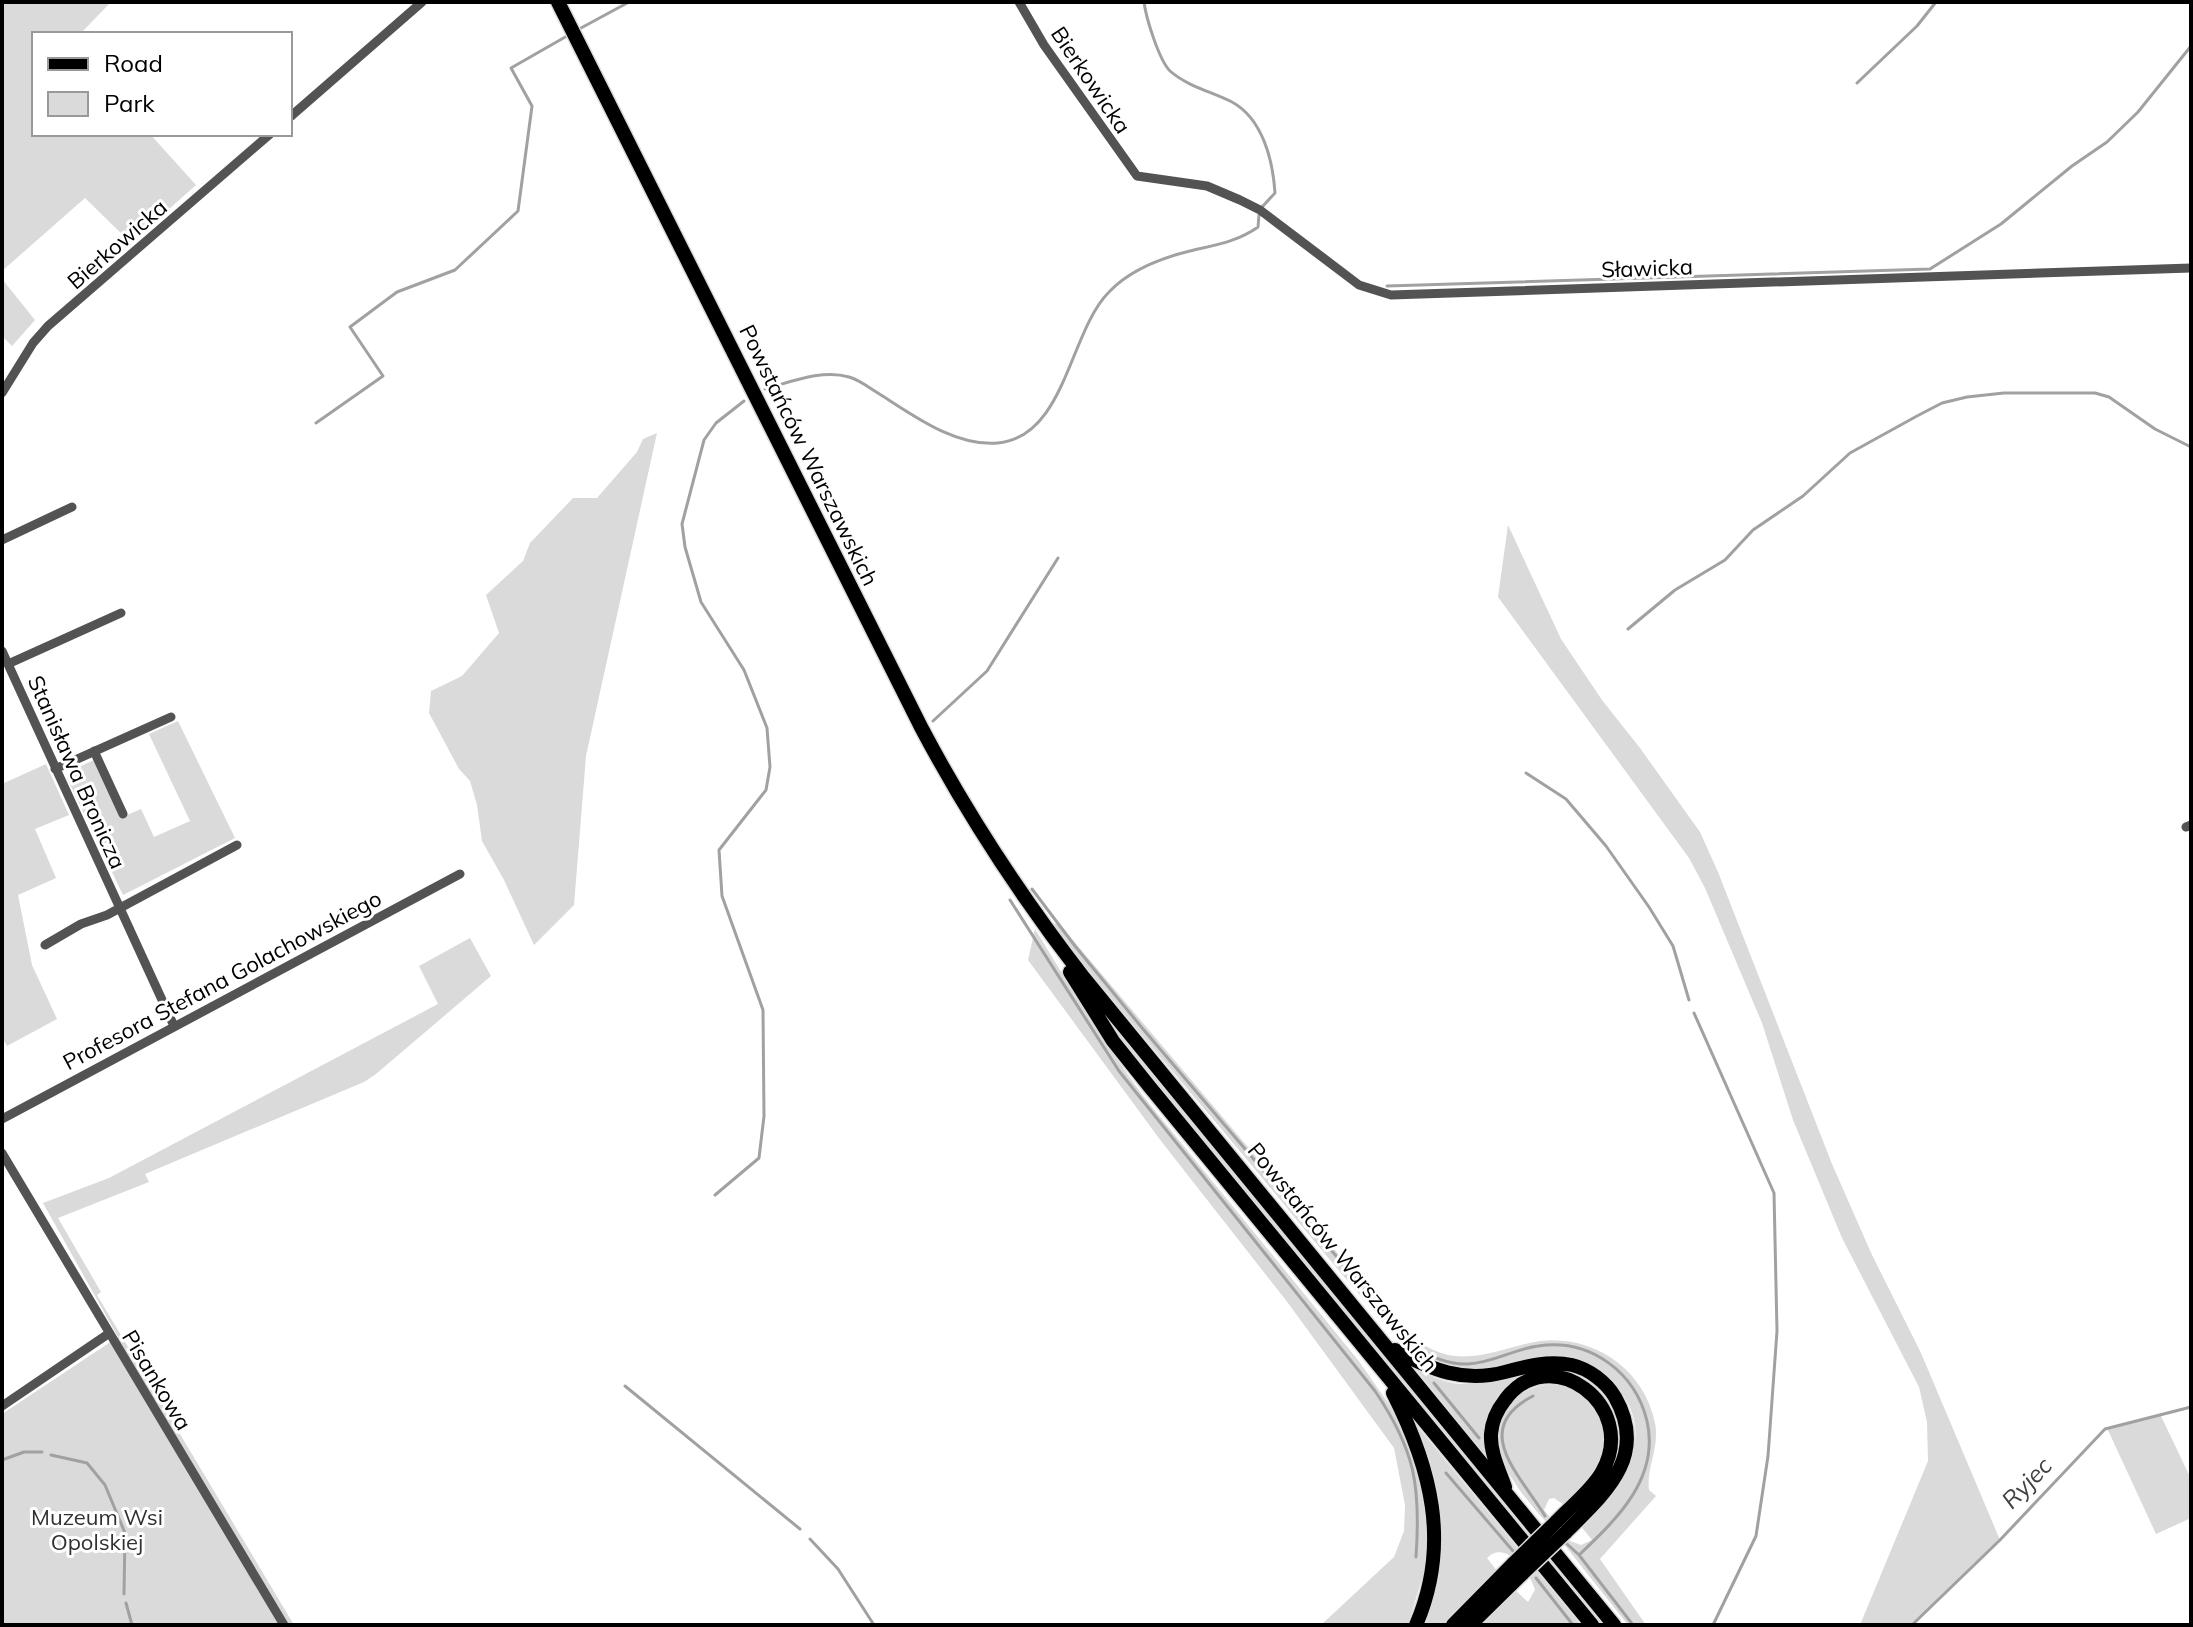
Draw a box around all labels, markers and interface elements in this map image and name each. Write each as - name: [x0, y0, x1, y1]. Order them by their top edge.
- street label: Bierkowicka: [1045, 21, 1137, 139]
- legend: [32, 32, 292, 136]
- text: Road: [104, 48, 163, 78]
- text: Park: [104, 88, 155, 118]
- street label: Bierkowicka: [61, 193, 173, 295]
- street label: Sławicka: [1601, 252, 1693, 284]
- street label: Powstańców Warszawskich: [733, 320, 885, 590]
- street label: Stanisława Bronicza: [22, 671, 132, 873]
- street label: Profesora Stefana Golachowskiego: [58, 884, 386, 1076]
- street label: Powstańców Warszawskich: [1242, 1137, 1444, 1377]
- street label: Pisankowa: [116, 1325, 198, 1435]
- water label: Ryjec: [1995, 1450, 2058, 1514]
- park label: Muzeum Wsi Opolskiej: [31, 1503, 163, 1556]

